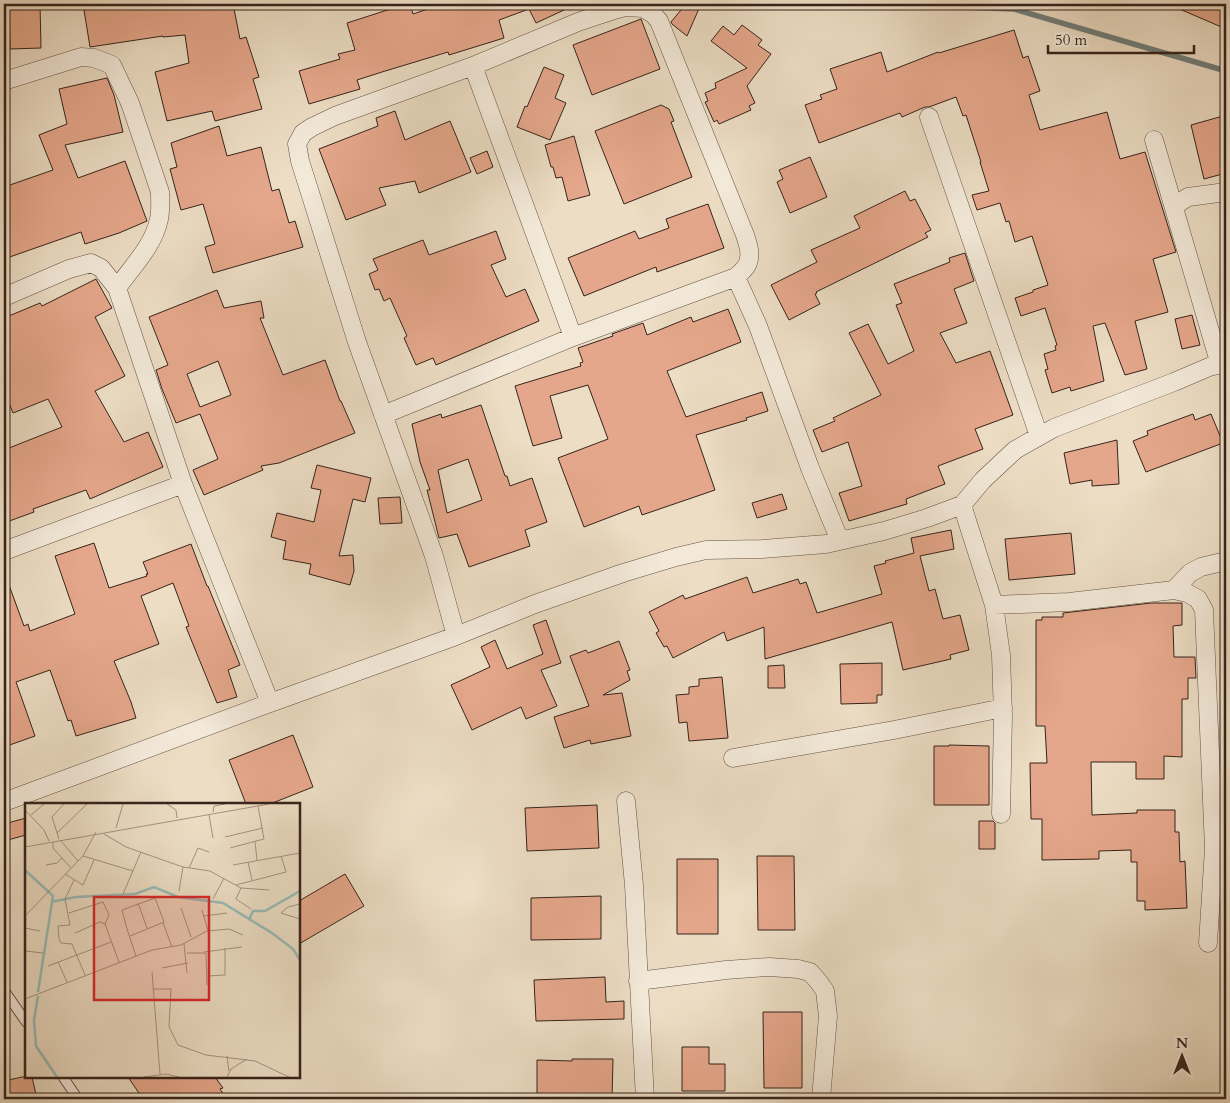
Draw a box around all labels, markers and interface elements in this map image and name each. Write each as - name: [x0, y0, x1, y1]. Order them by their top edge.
- scale bar: [1048, 22, 1194, 54]
- text: 50 m: [1055, 30, 1087, 50]
- inset map: [25, 803, 300, 1078]
- north arrow: [1158, 1030, 1208, 1080]
- text: N: [1176, 1034, 1188, 1053]

